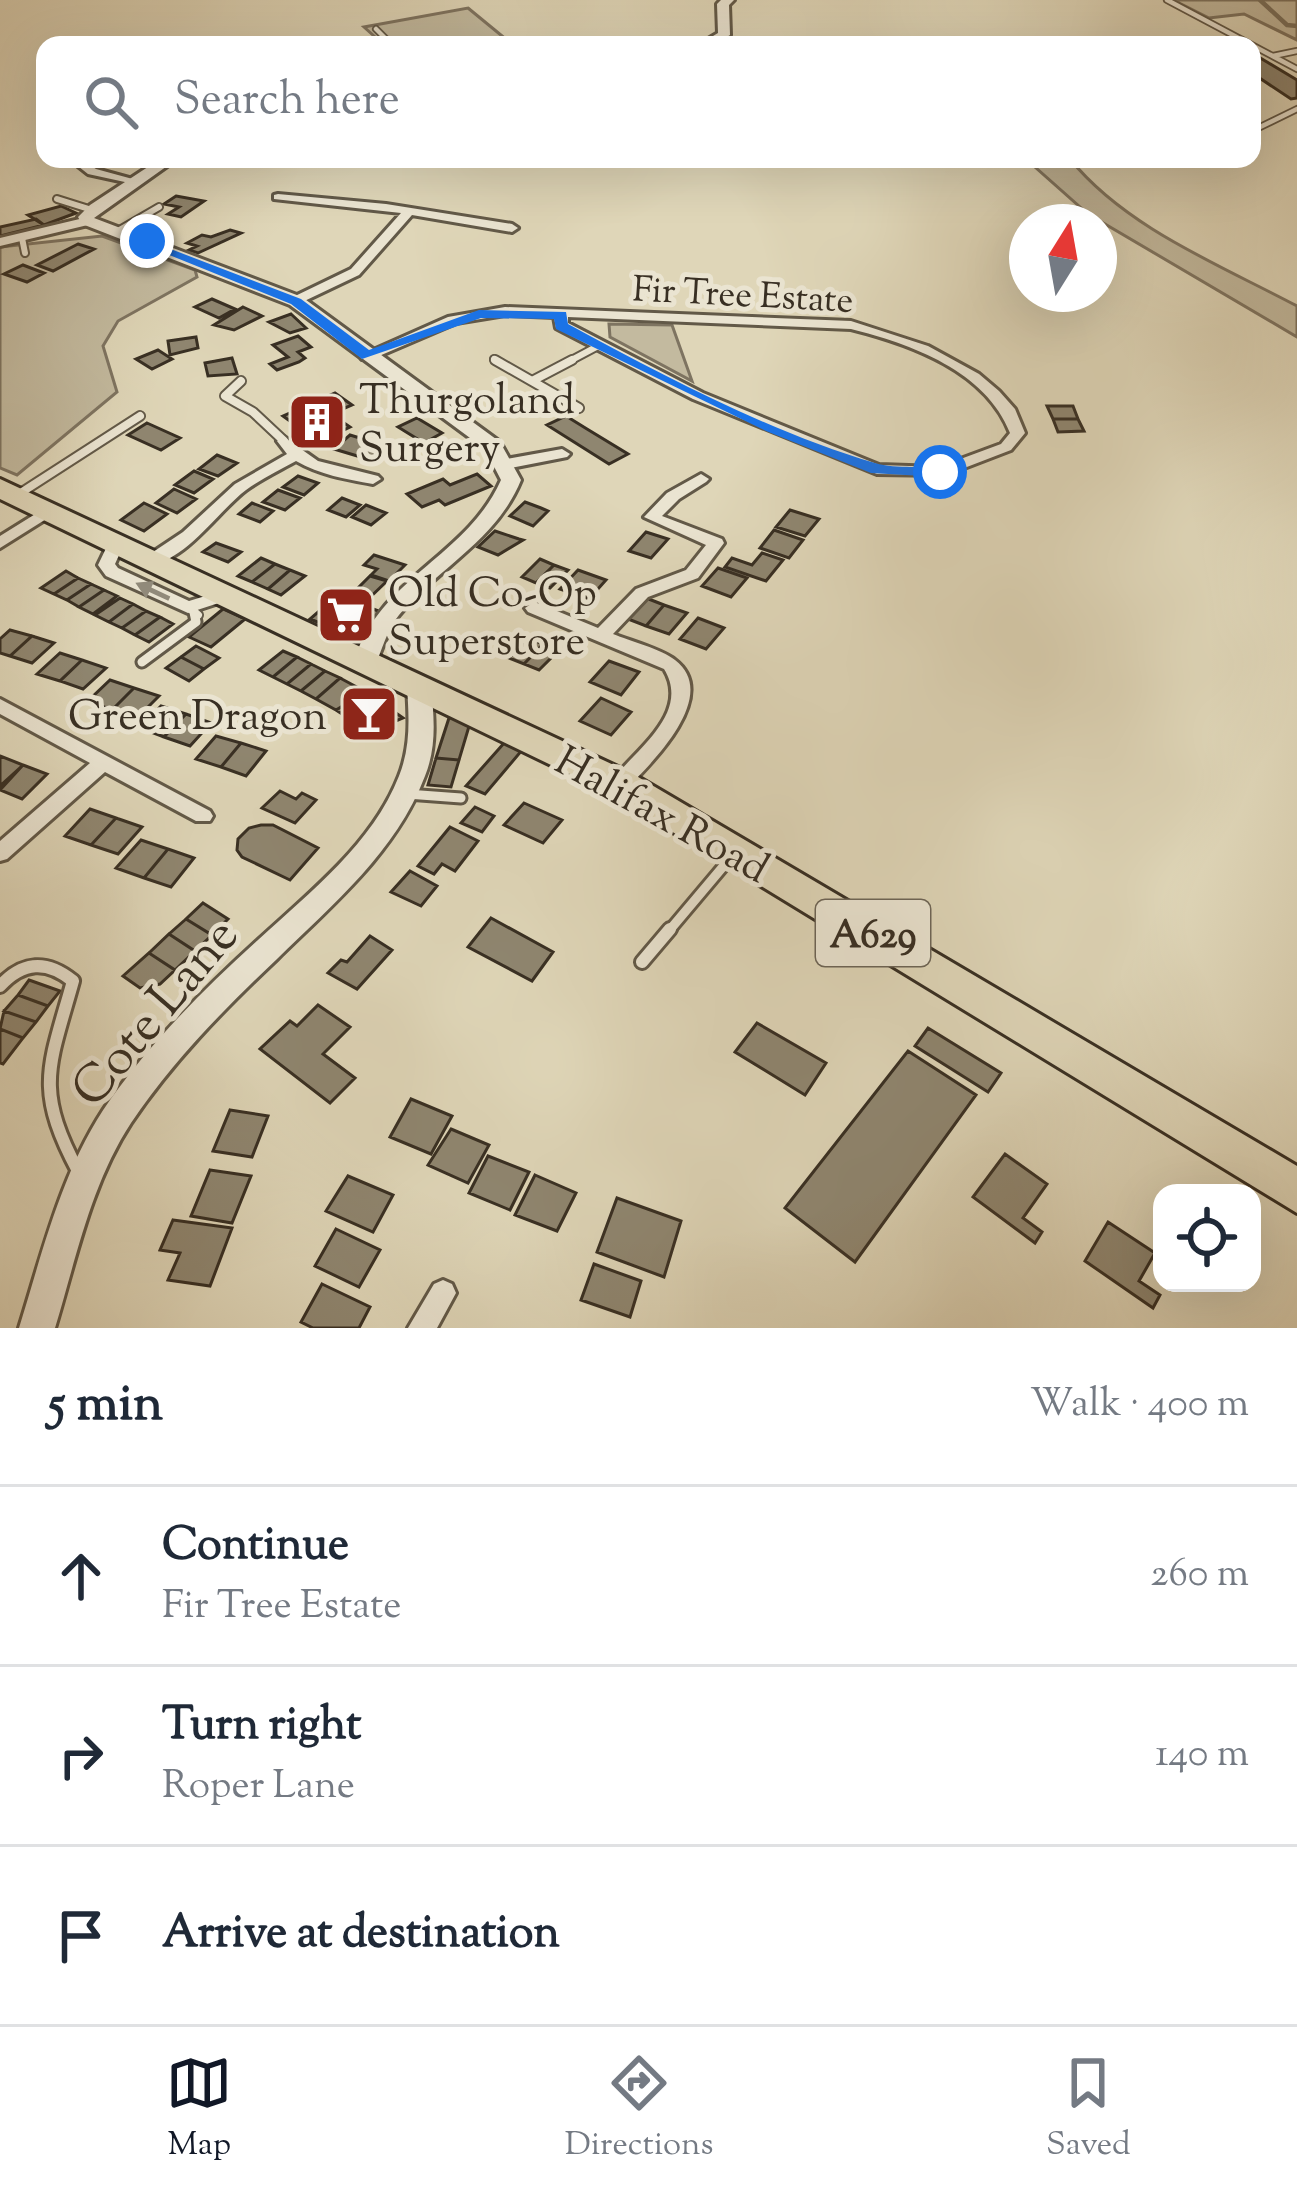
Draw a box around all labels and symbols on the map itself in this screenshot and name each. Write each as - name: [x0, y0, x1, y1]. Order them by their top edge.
- north arrow: [1009, 204, 1117, 312]
- route end: [120, 214, 174, 268]
- street label: Fir Tree Estate: [631, 265, 855, 329]
- place label: Thurgoland Surgery: [359, 373, 575, 481]
- building icon: Thurgoland Surgery: [286, 391, 348, 453]
- route start: [913, 445, 967, 499]
- place label: Old Co-Op Superstore: [388, 566, 597, 674]
- one-way arrow: [135, 581, 170, 601]
- supermarket icon: Old Co-Op Superstore: [315, 584, 377, 646]
- bar icon: Green Dragon: [338, 683, 400, 745]
- place label: Green Dragon: [68, 689, 327, 749]
- street label: Halifax Road: [543, 734, 779, 901]
- road number: A629: [816, 900, 930, 966]
- street label: Cote Lane: [56, 904, 258, 1125]

